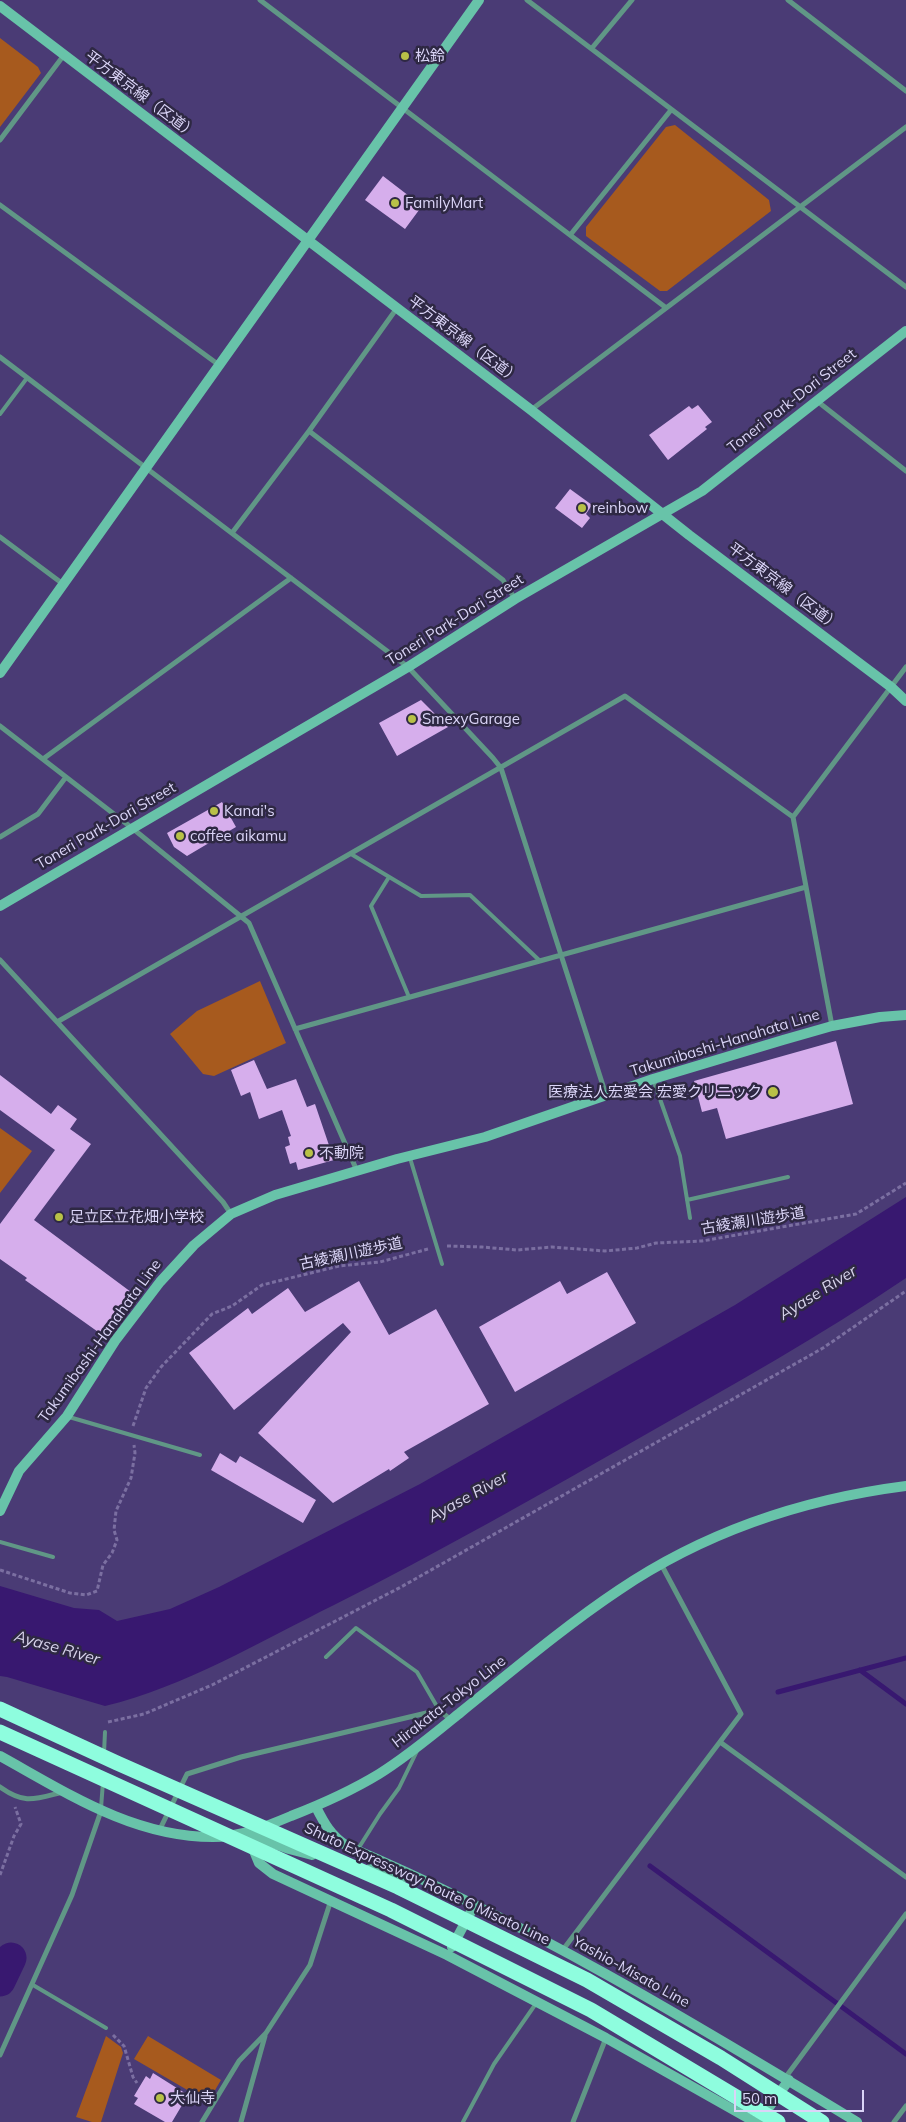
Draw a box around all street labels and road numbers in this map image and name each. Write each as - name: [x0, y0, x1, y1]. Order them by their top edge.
- street label: 平方東京線（区道）: [82, 47, 200, 143]
- street label: 平方東京線（区道）: [405, 292, 523, 388]
- street label: Toneri Park-Dori Street: [724, 345, 860, 457]
- street label: 平方東京線（区道）: [725, 539, 843, 635]
- street label: Toneri Park-Dori Street: [383, 570, 527, 670]
- street label: Toneri Park-Dori Street: [33, 779, 179, 873]
- street label: Takumibashi-Hanahata Line: [628, 1006, 822, 1080]
- street label: 古綾瀬川遊歩道: [700, 1204, 806, 1238]
- street label: 古綾瀬川遊歩道: [298, 1234, 404, 1274]
- street label: Takumibashi-Hanahata Line: [35, 1256, 165, 1426]
- street label: Hirakata-Tokyo Line: [389, 1652, 509, 1752]
- street label: Shuto Expressway Route 6 Misato Line: [301, 1819, 553, 1949]
- street label: Yashio-Misato Line: [569, 1932, 693, 2012]

